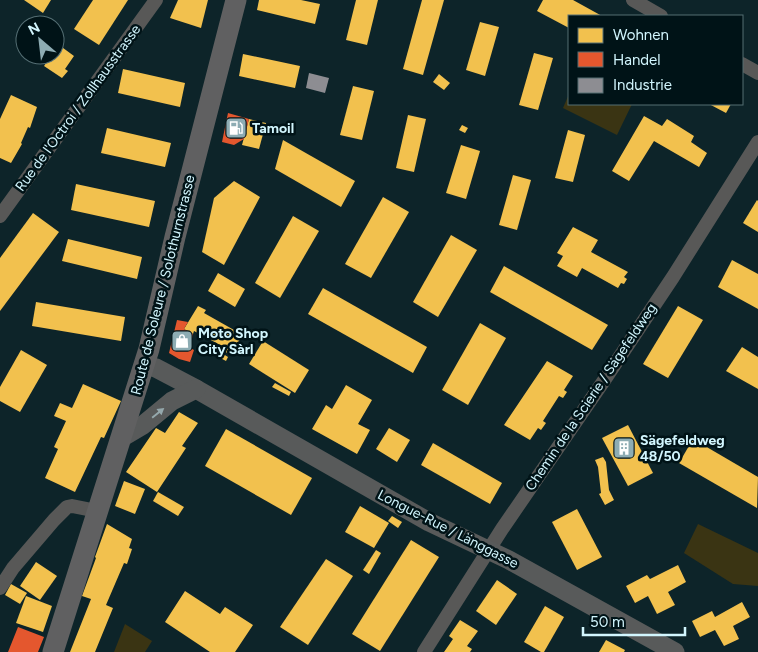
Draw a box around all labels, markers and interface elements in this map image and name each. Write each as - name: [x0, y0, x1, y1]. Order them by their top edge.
- north arrow: [15, 15, 65, 65]
- legend: [568, 15, 743, 105]
- text: N: [25, 19, 43, 39]
- street label: Rue de l'Octroi / Zollhausstrasse: [12, 21, 144, 195]
- text: Wohnen: [613, 26, 669, 44]
- text: Handel: [613, 51, 661, 69]
- text: Industrie: [613, 76, 672, 94]
- fuel station icon: Tamoil: [224, 116, 248, 140]
- place label: Tamoil: [252, 120, 294, 137]
- street label: Route de Soleure / Solothurnstrasse: [127, 173, 199, 397]
- street label: Chemin de la Scierie / Sägefeldweg: [522, 300, 660, 494]
- place label: Moto Shop City Sàrl: [198, 325, 268, 358]
- shop icon: Moto Shop City Sàrl: [170, 329, 194, 353]
- one-way arrow: [151, 407, 164, 418]
- place label: Sägefeldweg 48/50: [640, 432, 725, 465]
- building icon: Sägefeldweg 48/50: [612, 436, 636, 460]
- street label: Longue-Rue / Länggasse: [375, 486, 522, 572]
- scale bar: [583, 604, 686, 636]
- text: 50 m: [590, 613, 625, 631]

